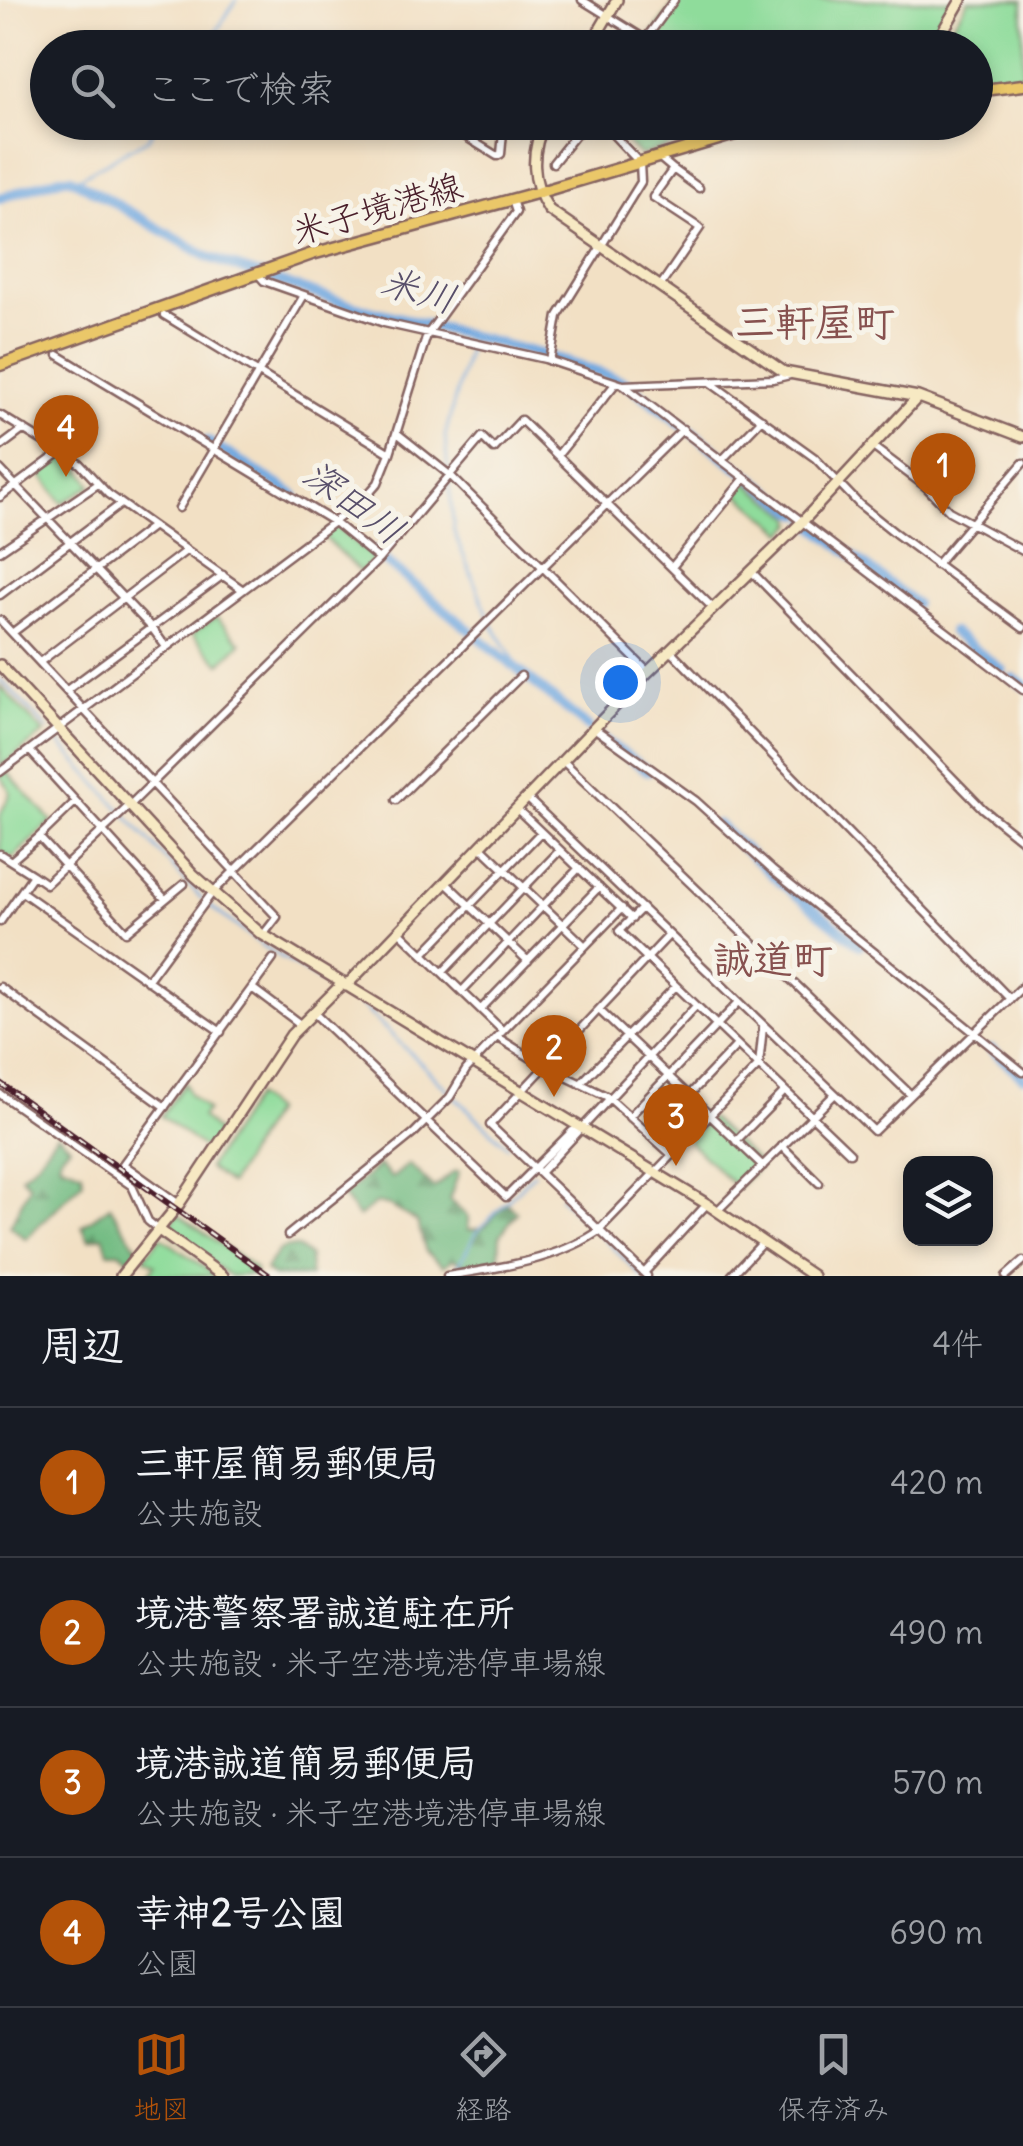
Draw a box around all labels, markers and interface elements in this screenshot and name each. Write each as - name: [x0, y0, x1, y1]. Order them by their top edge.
- search box: [30, 30, 993, 140]
- icon: search: [65, 58, 120, 113]
- text: ここで検索: [145, 65, 335, 112]
- street label: 米子境港線: [287, 163, 467, 253]
- water label: 米川: [376, 257, 462, 323]
- district label: 三軒屋町: [735, 297, 895, 347]
- pin: 4: [34, 394, 98, 477]
- pin: 1: [910, 432, 976, 515]
- water label: 深田川: [294, 449, 414, 555]
- your location: [595, 657, 646, 708]
- district label: 誠道町: [713, 934, 833, 984]
- pin: 2: [522, 1014, 586, 1097]
- pin: 3: [644, 1084, 708, 1166]
- map controls: [903, 1156, 993, 1246]
- button: layers: [903, 1156, 993, 1246]
- text: 周辺: [40, 1319, 124, 1371]
- text: 4件: [933, 1323, 983, 1364]
- text: 三軒屋簡易郵便局: [135, 1439, 439, 1486]
- text: 1: [66, 1462, 79, 1503]
- text: 420 m: [890, 1462, 983, 1503]
- text: 公共施設: [135, 1492, 263, 1533]
- text: 境港警察署誠道駐在所: [135, 1589, 515, 1636]
- text: 2: [64, 1612, 81, 1653]
- text: 490 m: [889, 1612, 983, 1653]
- text: 公共施設 · 米子空港境港停車場線: [135, 1642, 605, 1683]
- text: 境港誠道簡易郵便局: [135, 1739, 477, 1786]
- text: 3: [63, 1762, 82, 1803]
- text: 570 m: [892, 1762, 983, 1803]
- text: 公共施設 · 米子空港境港停車場線: [135, 1792, 605, 1833]
- text: 幸神2号公園: [135, 1889, 346, 1936]
- text: 4: [63, 1912, 82, 1953]
- text: 690 m: [889, 1912, 983, 1953]
- text: 公園: [135, 1942, 199, 1983]
- tab: 地図: [133, 2027, 189, 2127]
- tab: 経路: [455, 2027, 512, 2127]
- tab: 保存済み: [778, 2027, 890, 2127]

